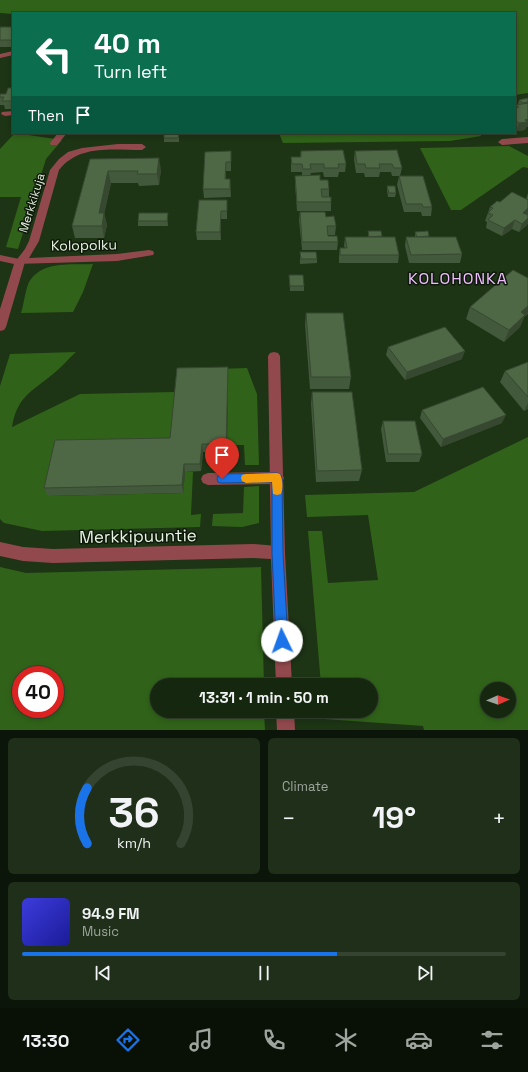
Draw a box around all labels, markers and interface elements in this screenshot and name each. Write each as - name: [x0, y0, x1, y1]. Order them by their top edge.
- text: 40 m: [94, 25, 161, 61]
- icon: left: [28, 28, 80, 80]
- text: Turn left: [94, 60, 167, 83]
- icon: arrive: [72, 104, 94, 126]
- text: Then: [28, 106, 64, 125]
- street label: Merkkikuja: [15, 171, 49, 235]
- street label: Kolopolku: [51, 235, 117, 255]
- district label: KOLOHONKA: [408, 268, 508, 289]
- pin: [205, 438, 239, 479]
- icon: arrive: [211, 444, 233, 466]
- street label: Merkkipuuntie: [79, 524, 197, 548]
- position arrow: [261, 620, 303, 662]
- speed limit sign: 40: [12, 666, 64, 718]
- north arrow: [480, 682, 516, 718]
- map controls: [480, 682, 516, 718]
- text: 13:31 · 1 min · 50 m: [199, 688, 329, 707]
- text: Climate: [282, 778, 328, 795]
- text: 36: [109, 786, 160, 839]
- text: 19°: [372, 798, 416, 837]
- text: −: [282, 804, 296, 832]
- text: +: [492, 804, 506, 832]
- text: km/h: [117, 834, 151, 852]
- text: 94.9 FM: [82, 904, 140, 923]
- text: Music: [82, 923, 119, 940]
- icon: previous: [92, 962, 114, 984]
- icon: pause: [253, 962, 275, 984]
- icon: next: [414, 962, 436, 984]
- icon: directions: [114, 1026, 142, 1054]
- icon: music: [187, 1026, 215, 1054]
- icon: phone: [260, 1026, 288, 1054]
- icon: climate: [332, 1026, 360, 1054]
- icon: car: [405, 1026, 433, 1054]
- icon: filters: [478, 1026, 506, 1054]
- text: 13:30: [22, 1029, 69, 1052]

